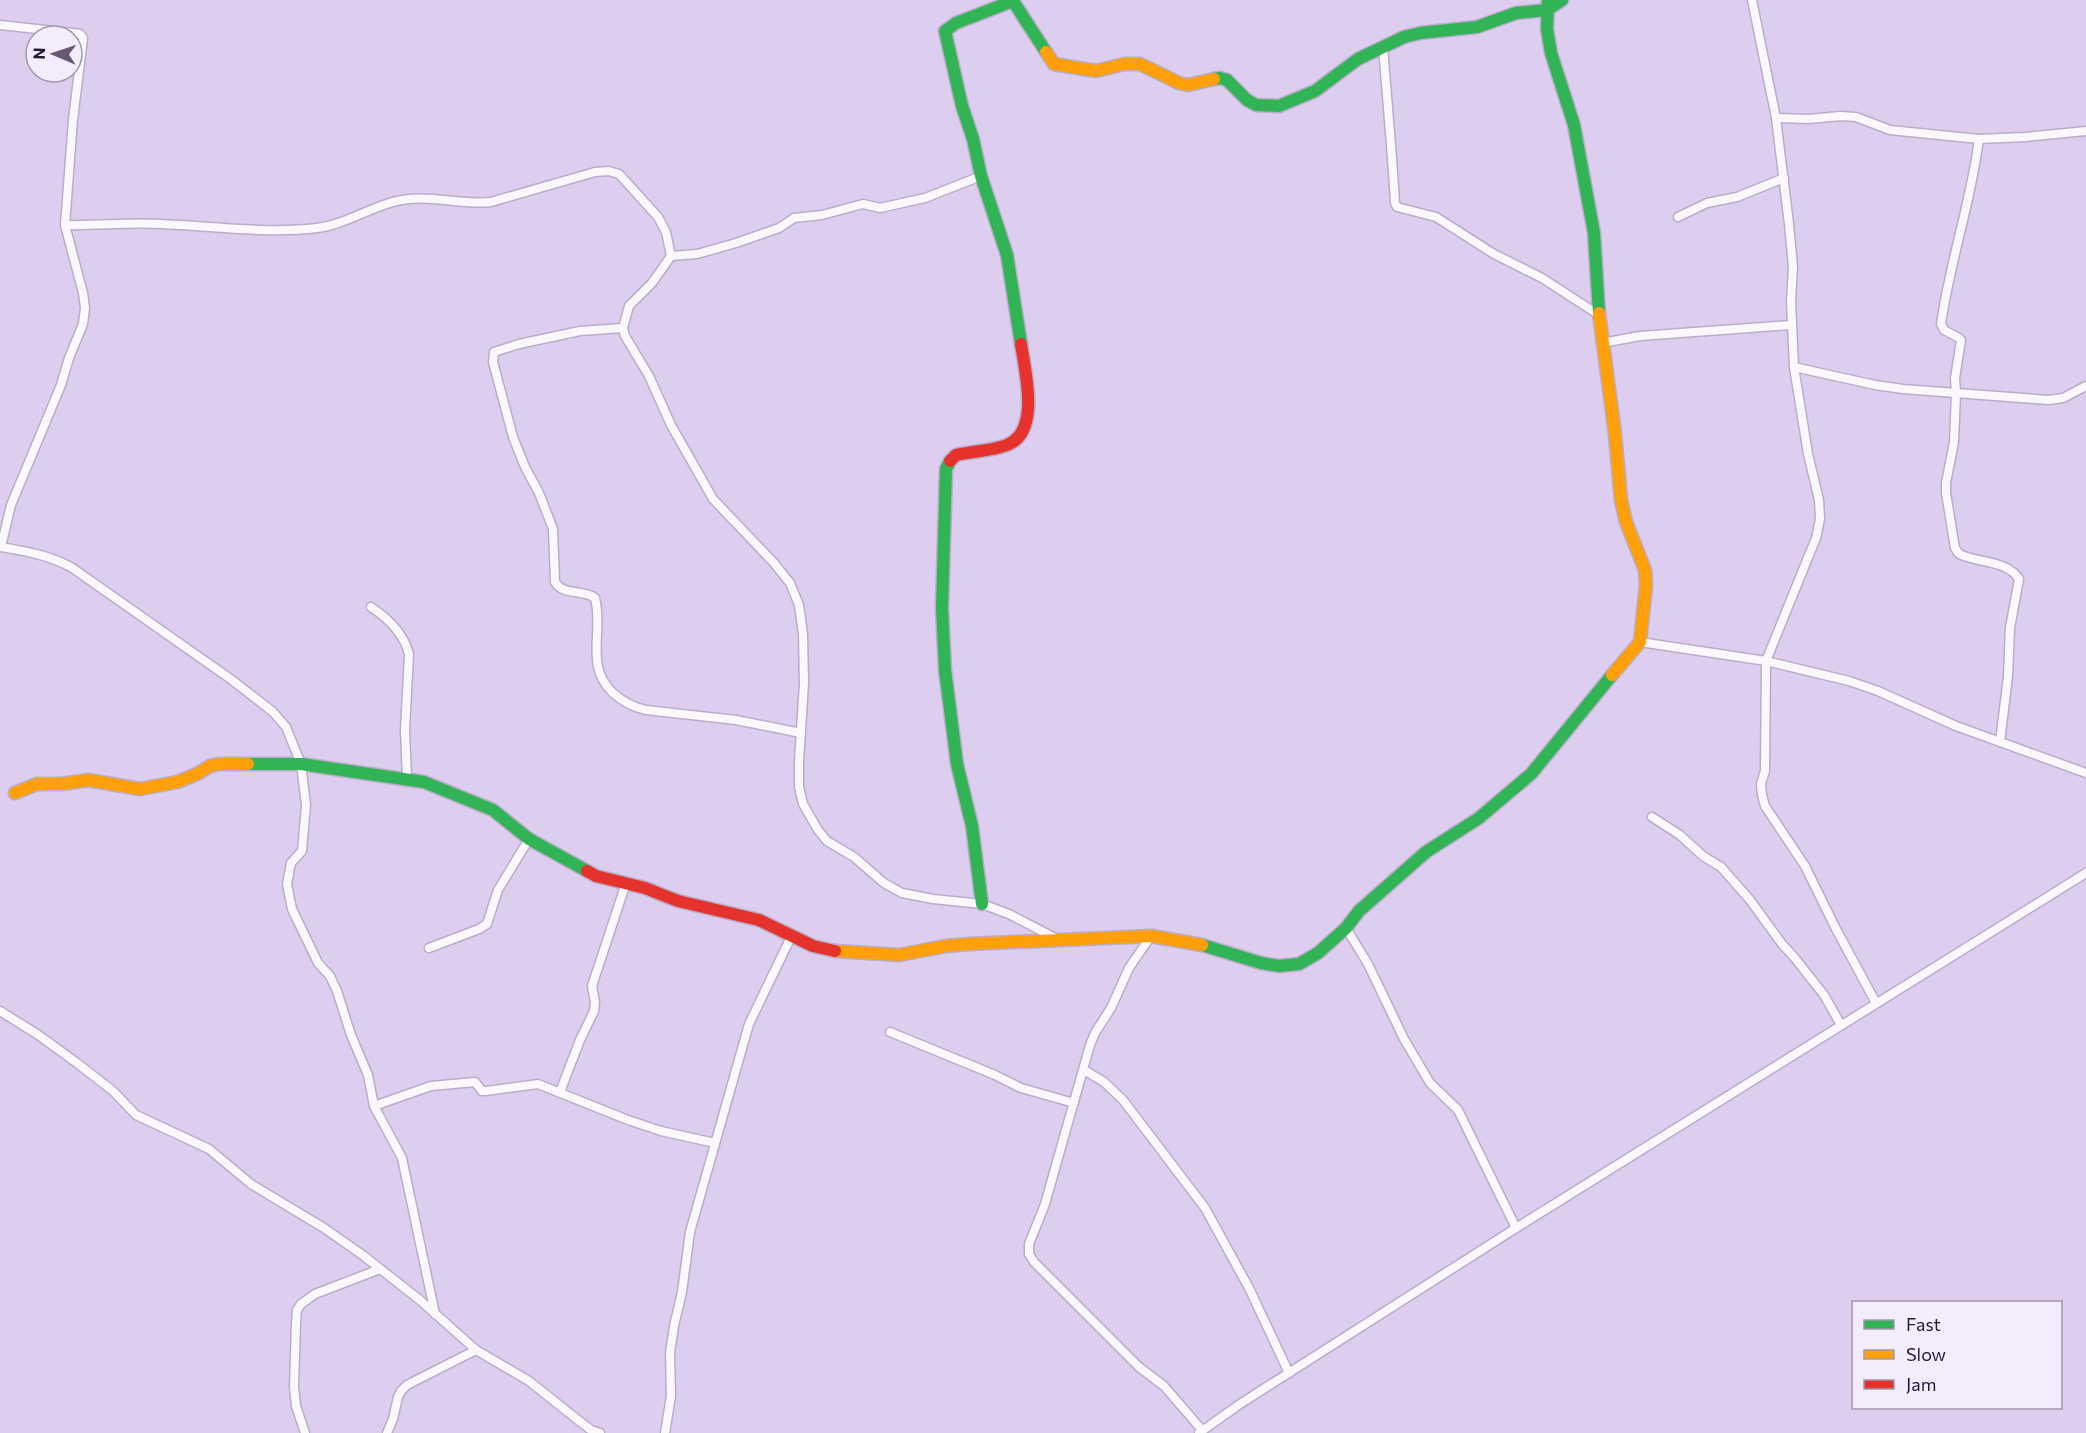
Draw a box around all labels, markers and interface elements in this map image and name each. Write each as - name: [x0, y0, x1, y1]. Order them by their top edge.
- north arrow: [24, 24, 84, 84]
- text: N: [29, 47, 48, 60]
- legend: [1852, 1301, 2062, 1409]
- text: Fast: [1906, 1313, 1941, 1335]
- text: Slow: [1906, 1343, 1946, 1365]
- text: Jam: [1906, 1373, 1936, 1395]

